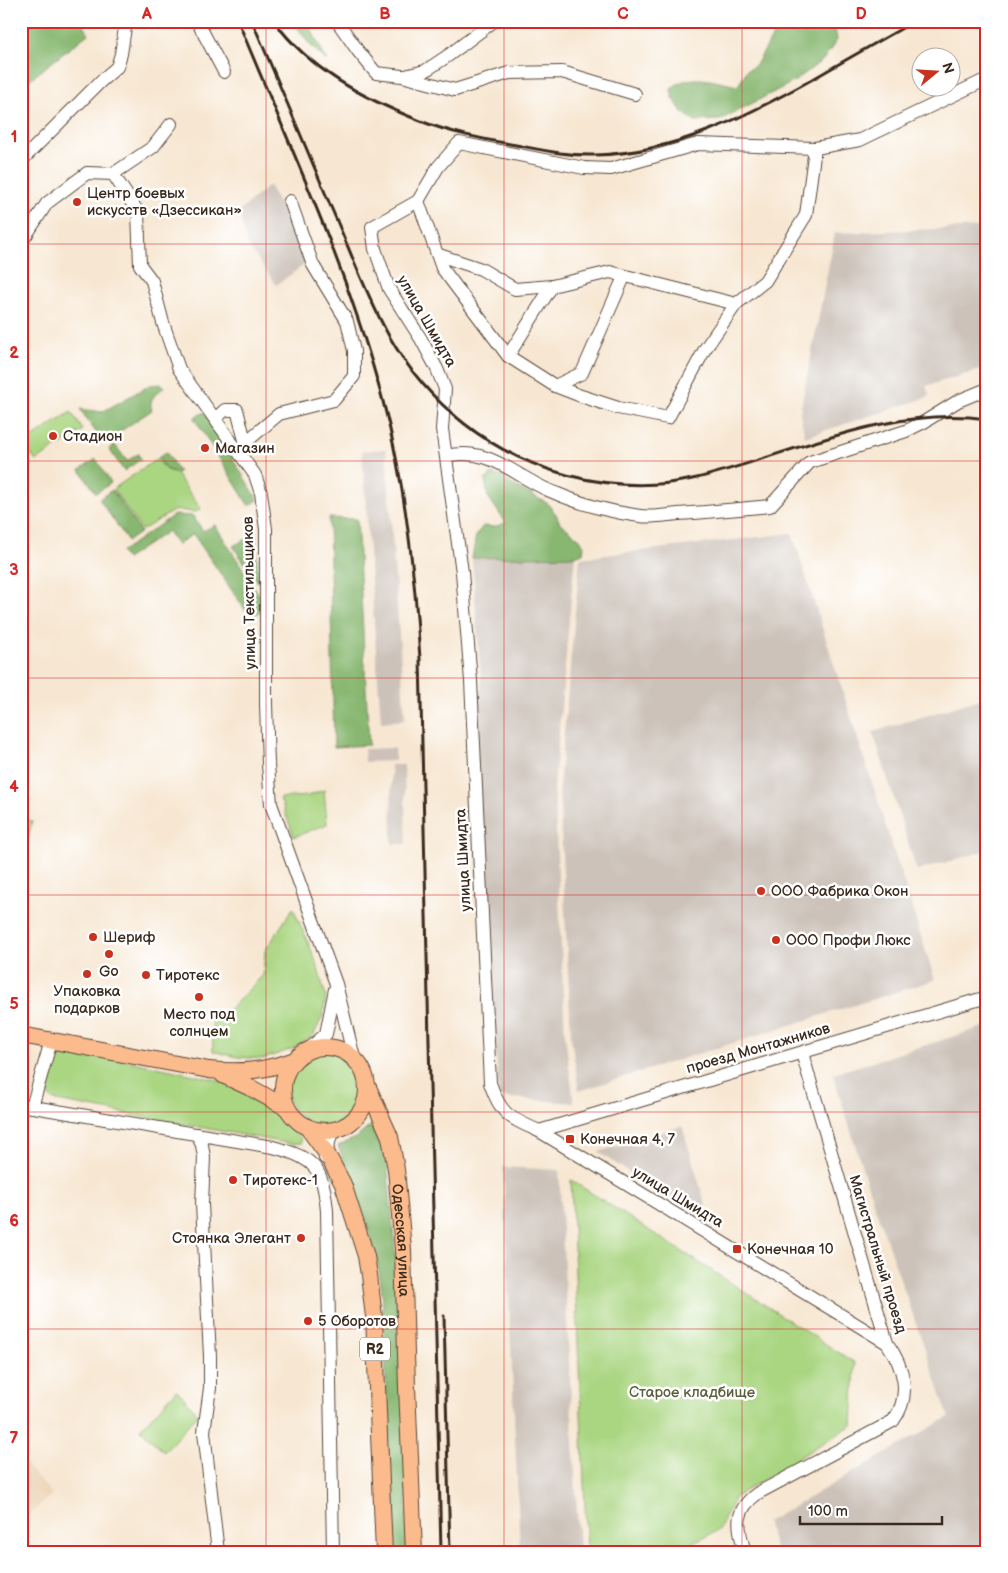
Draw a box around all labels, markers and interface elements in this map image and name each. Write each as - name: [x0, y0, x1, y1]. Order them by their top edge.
- text: A: [141, 5, 152, 24]
- text: B: [379, 5, 391, 24]
- text: C: [617, 5, 629, 24]
- text: D: [855, 5, 867, 24]
- north arrow: [910, 48, 960, 98]
- text: N: [938, 61, 958, 76]
- text: 1: [11, 128, 17, 147]
- place label: Центр боевых искусств «Дзессикан»: [87, 184, 242, 220]
- marker: Центр боевых искусств «Дзессикан»: [71, 196, 83, 208]
- street label: улица Шмидта: [393, 272, 461, 371]
- text: 2: [9, 344, 19, 363]
- place label: Стадион: [63, 427, 123, 446]
- marker: Стадион: [47, 430, 59, 442]
- place label: Магазин: [215, 439, 275, 458]
- marker: Магазин: [199, 442, 211, 454]
- street label: улица Текстильщиков: [239, 516, 260, 670]
- text: 3: [9, 561, 19, 580]
- text: 4: [9, 778, 19, 797]
- street label: улица Шмидта: [451, 808, 476, 912]
- place label: ООО Фабрика Окон: [771, 882, 908, 901]
- marker: ООО Фабрика Окон: [755, 885, 767, 897]
- place label: Шериф: [103, 928, 156, 947]
- marker: Шериф: [87, 931, 99, 943]
- place label: ООО Профи Люкс: [786, 931, 911, 950]
- marker: ООО Профи Люкс: [770, 934, 782, 946]
- marker: Go: [103, 948, 115, 960]
- place label: Go: [99, 962, 119, 981]
- place label: Тиротекс: [156, 966, 220, 985]
- marker: Упаковка подарков: [81, 968, 93, 980]
- marker: Тиротекс: [140, 969, 152, 981]
- place label: Упаковка подарков: [53, 982, 121, 1018]
- marker: Место под солнцем: [193, 991, 205, 1003]
- text: 5: [9, 995, 19, 1014]
- place label: Место под солнцем: [163, 1005, 235, 1041]
- street label: проезд Монтажников: [684, 1019, 832, 1078]
- place label: Конечная 4, 7: [580, 1130, 675, 1149]
- marker: Конечная 4, 7: [564, 1133, 576, 1145]
- street label: улица Шмидта: [629, 1163, 727, 1232]
- place label: Тиротекс-1: [243, 1171, 318, 1190]
- street label: Магистральный проезд: [844, 1173, 911, 1336]
- marker: Тиротекс-1: [227, 1174, 239, 1186]
- street label: Одесская улица: [387, 1183, 413, 1297]
- text: 6: [9, 1212, 19, 1231]
- place label: Стоянка Элегант: [172, 1229, 291, 1248]
- marker: Стоянка Элегант: [295, 1232, 307, 1244]
- place label: Конечная 10: [747, 1240, 834, 1259]
- marker: Конечная 10: [731, 1243, 743, 1255]
- place label: 5 Оборотов: [318, 1312, 396, 1331]
- marker: 5 Оборотов: [302, 1315, 314, 1327]
- road number: R2: [360, 1338, 390, 1360]
- park label: Старое кладбище: [629, 1383, 755, 1402]
- text: 7: [10, 1429, 19, 1448]
- scale bar: [800, 1493, 943, 1525]
- text: 100 m: [808, 1502, 848, 1521]

